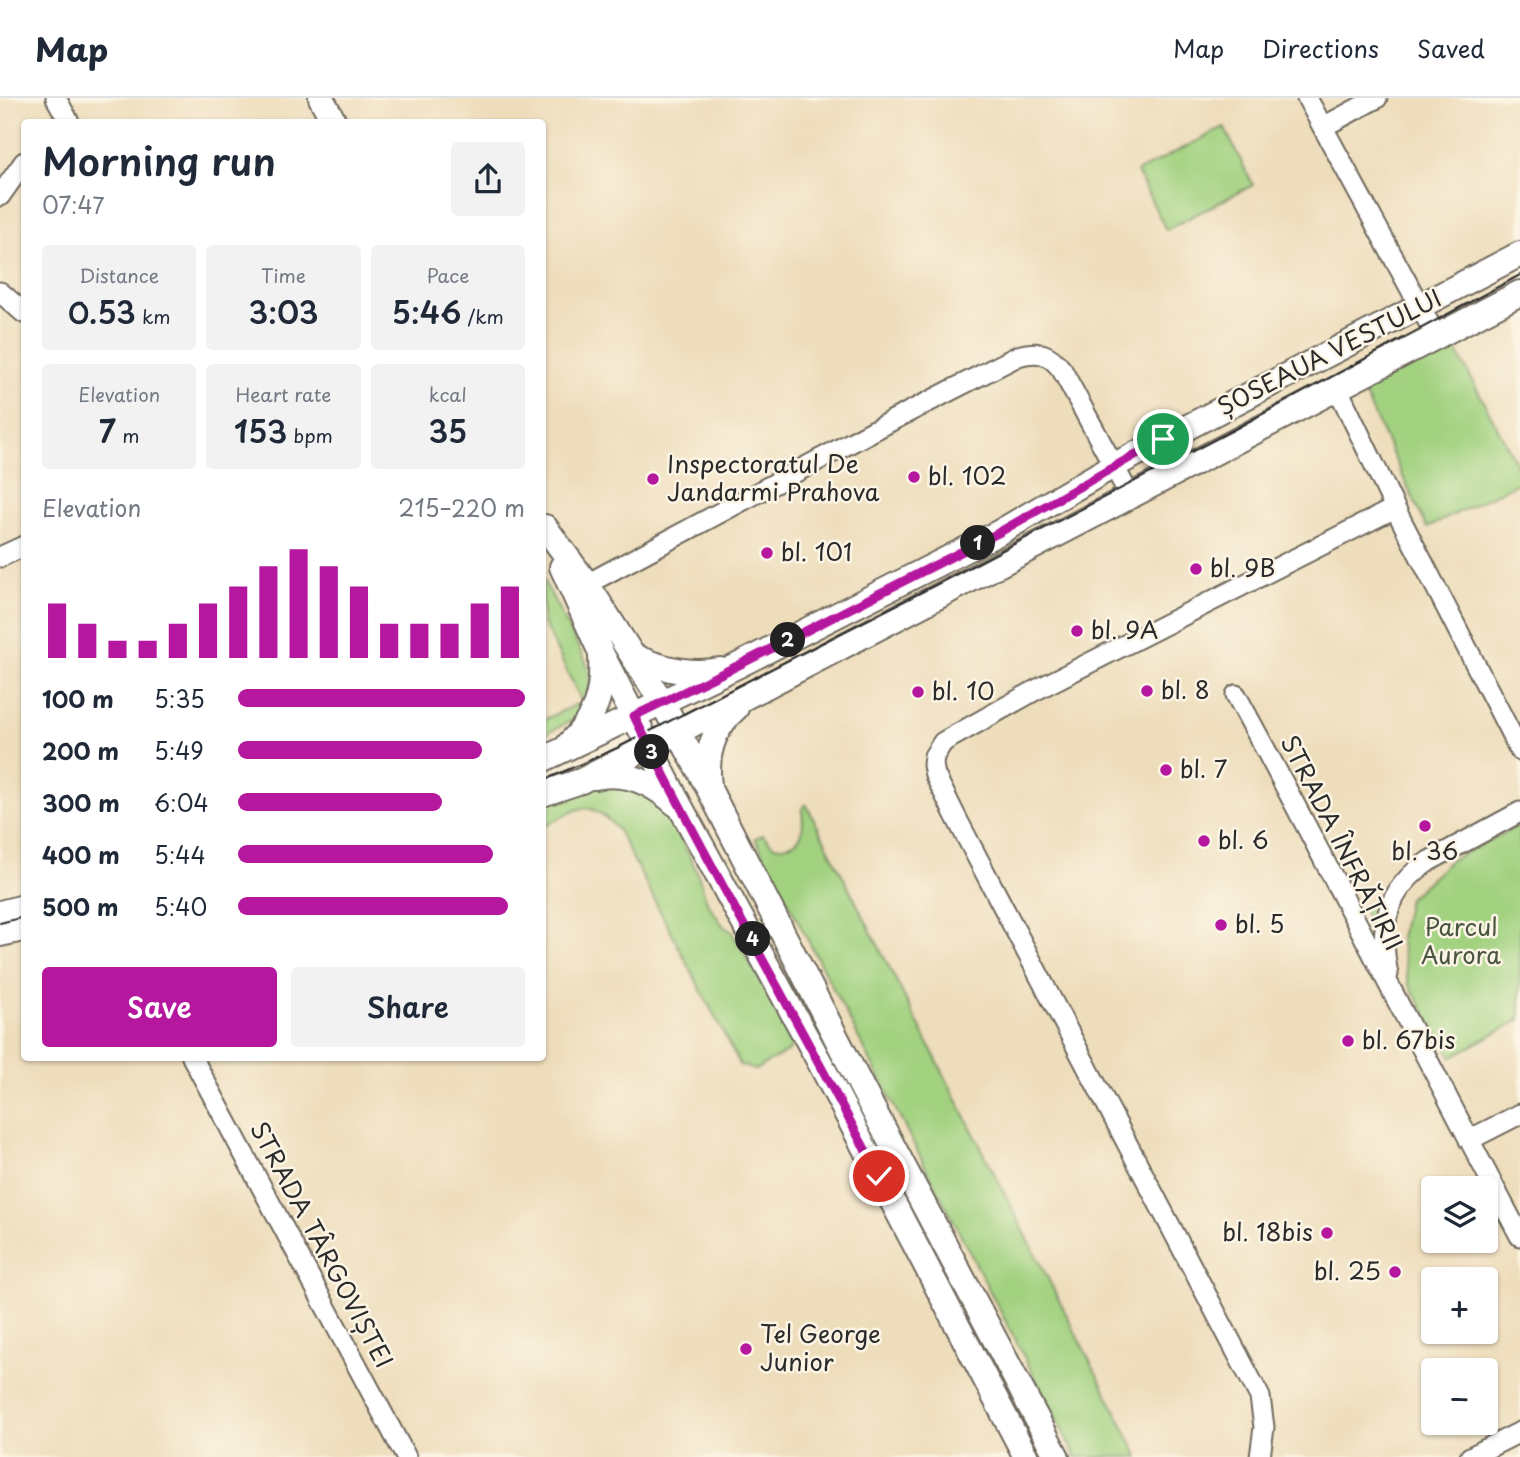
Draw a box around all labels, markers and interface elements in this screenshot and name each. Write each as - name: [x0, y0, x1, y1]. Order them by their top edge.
- text: Map: [35, 23, 108, 73]
- text: Map: [1173, 30, 1224, 66]
- text: Directions: [1262, 30, 1379, 66]
- text: Saved: [1417, 30, 1485, 66]
- text: Morning run: [42, 132, 276, 189]
- button: share: [451, 142, 525, 216]
- text: 07:47: [42, 187, 105, 222]
- text: Distance: [79, 261, 159, 289]
- text: Time: [261, 261, 306, 289]
- text: Pace: [426, 261, 469, 289]
- street label: ȘOSEAUA VESTULUI: [1211, 279, 1448, 423]
- text: 0.53: [68, 289, 136, 334]
- text: 3:03: [249, 289, 318, 334]
- text: 5:46: [392, 289, 461, 334]
- text: km: [136, 302, 171, 330]
- text: /km: [461, 302, 504, 330]
- text: Elevation: [78, 380, 160, 408]
- text: Heart rate: [236, 380, 331, 408]
- text: kcal: [429, 380, 467, 408]
- text: 7: [99, 408, 116, 453]
- text: 153: [234, 408, 287, 453]
- text: 35: [429, 408, 467, 453]
- pin: [1133, 409, 1193, 469]
- icon: arrive: [1144, 420, 1182, 458]
- text: m: [116, 421, 140, 449]
- text: bpm: [287, 421, 333, 449]
- place label: Inspectoratul De Jandarmi Prahova: [667, 445, 880, 509]
- place label: bl. 102: [928, 457, 1006, 493]
- marker: bl. 102: [906, 469, 922, 485]
- marker: Inspectoratul De Jandarmi Prahova: [645, 471, 661, 487]
- text: Elevation: [42, 490, 141, 525]
- text: 215–220 m: [398, 490, 525, 525]
- pin: 1: [960, 526, 996, 560]
- text: 1: [973, 528, 982, 556]
- place label: bl. 101: [781, 533, 852, 569]
- marker: bl. 101: [759, 545, 775, 561]
- place label: bl. 9B: [1210, 549, 1275, 585]
- marker: bl. 9B: [1188, 561, 1204, 577]
- place label: bl. 9A: [1091, 611, 1158, 647]
- pin: 2: [770, 622, 806, 658]
- marker: bl. 9A: [1069, 623, 1085, 639]
- text: 2: [781, 625, 794, 653]
- place label: bl. 8: [1161, 671, 1210, 707]
- place label: bl. 10: [932, 672, 995, 708]
- text: 100 m: [42, 681, 114, 716]
- text: 5:35: [154, 681, 205, 716]
- marker: bl. 8: [1139, 683, 1155, 699]
- marker: bl. 10: [910, 684, 926, 700]
- street label: STRADA ÎNFRĂȚIRII: [1273, 728, 1413, 956]
- text: 200 m: [42, 733, 119, 768]
- text: 5:49: [154, 733, 204, 768]
- pin: 3: [634, 734, 670, 770]
- text: 3: [645, 737, 658, 765]
- place label: bl. 7: [1180, 750, 1228, 786]
- marker: bl. 7: [1158, 762, 1174, 778]
- text: 300 m: [42, 785, 120, 820]
- text: 6:04: [154, 785, 209, 820]
- marker: bl. 36: [1417, 818, 1433, 834]
- place label: bl. 6: [1218, 821, 1269, 857]
- place label: bl. 36: [1392, 832, 1458, 868]
- marker: bl. 6: [1196, 833, 1212, 849]
- text: 400 m: [42, 837, 120, 872]
- text: 5:44: [154, 837, 206, 872]
- text: 500 m: [42, 889, 119, 924]
- text: 5:40: [154, 889, 207, 924]
- place label: bl. 5: [1235, 905, 1284, 941]
- park label: Parcul Aurora: [1421, 908, 1501, 972]
- marker: bl. 5: [1213, 917, 1229, 933]
- pin: 4: [736, 922, 770, 956]
- text: 4: [746, 924, 759, 952]
- button: Save: [42, 967, 277, 1047]
- button: Share: [291, 967, 525, 1047]
- place label: bl. 67bis: [1362, 1021, 1456, 1057]
- marker: bl. 67bis: [1340, 1033, 1356, 1049]
- street label: STRADA TÂRGOVIȘTEI: [242, 1114, 403, 1374]
- pin: [849, 1146, 909, 1206]
- icon: check: [860, 1157, 898, 1195]
- map controls: [1421, 1176, 1498, 1435]
- button: layers: [1421, 1176, 1498, 1253]
- place label: bl. 18bis: [1222, 1213, 1313, 1249]
- marker: bl. 18bis: [1319, 1225, 1335, 1241]
- place label: bl. 25: [1314, 1252, 1381, 1288]
- marker: bl. 25: [1387, 1264, 1403, 1280]
- button: +: [1421, 1267, 1498, 1344]
- place label: Tel George Junior: [760, 1315, 881, 1379]
- marker: Tel George Junior: [738, 1341, 754, 1357]
- button: −: [1421, 1358, 1498, 1435]

